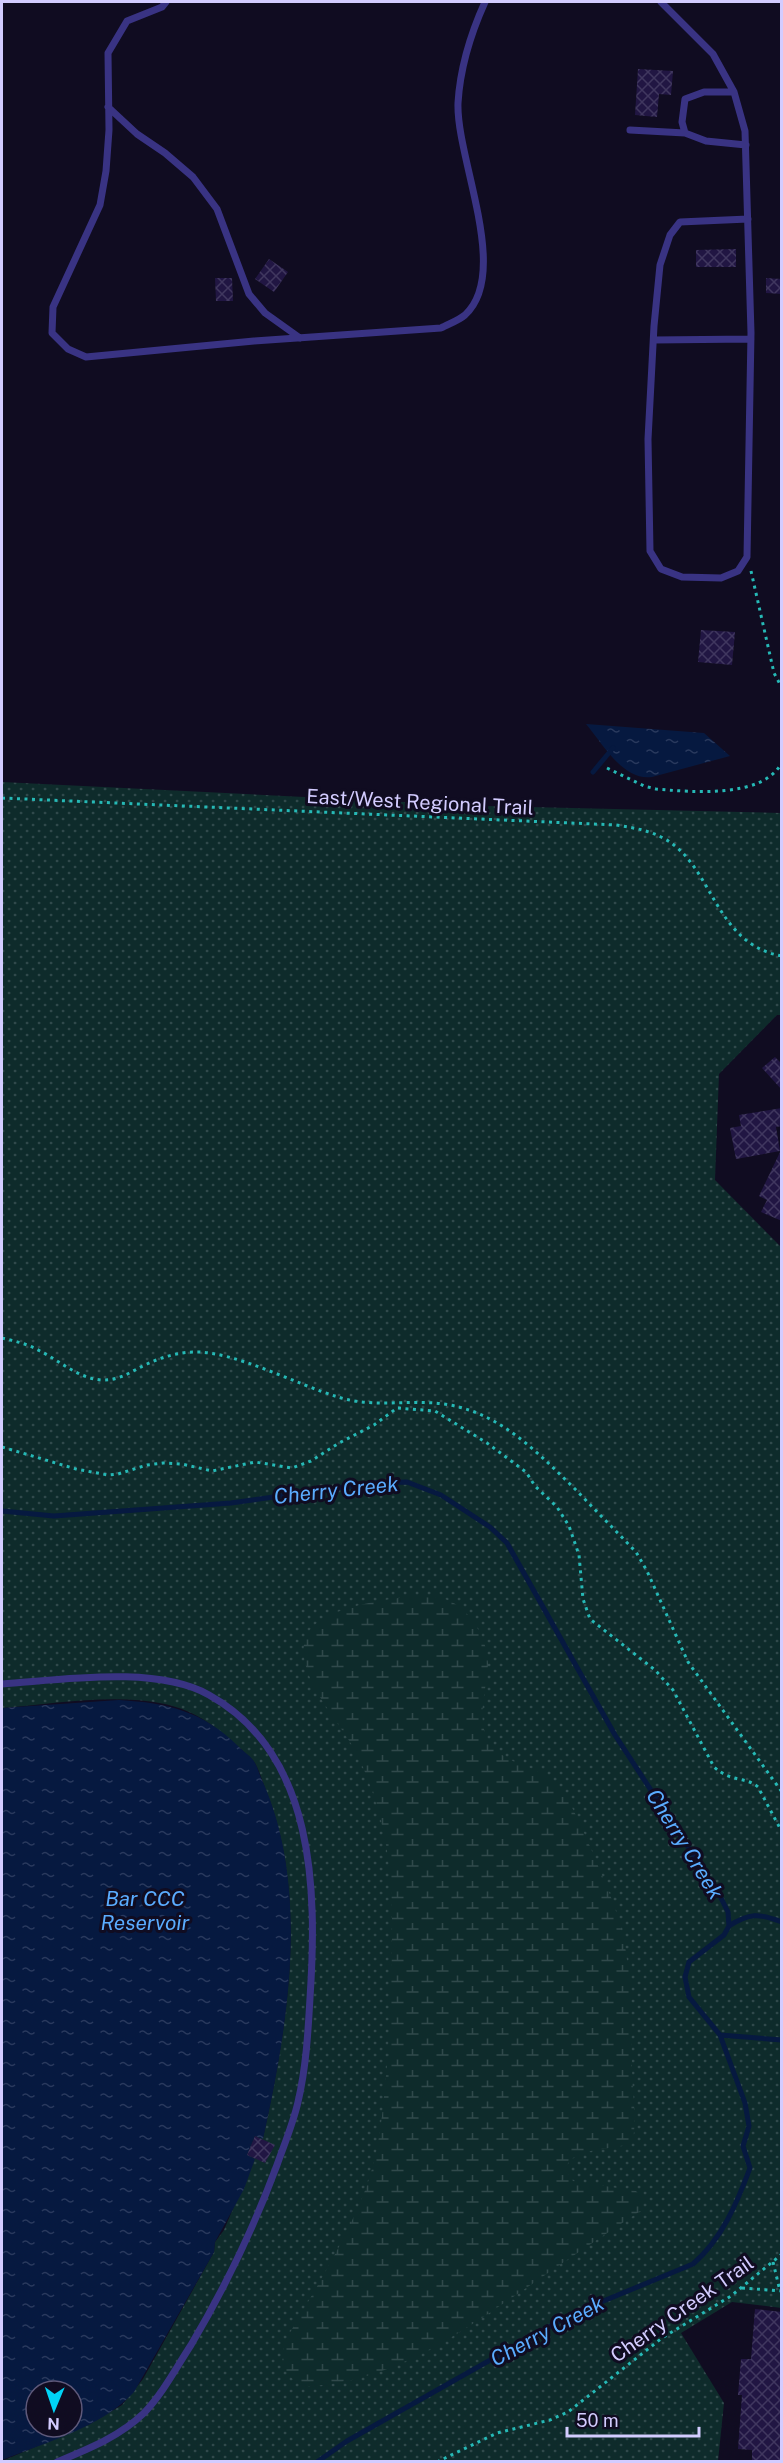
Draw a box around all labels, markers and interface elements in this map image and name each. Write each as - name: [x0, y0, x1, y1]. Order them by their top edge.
- street label: East/West Regional Trail: [306, 784, 534, 820]
- water label: Cherry Creek: [272, 1471, 400, 1509]
- water label: Cherry Creek: [641, 1784, 729, 1904]
- water label: Bar CCC Reservoir: [100, 1886, 191, 1935]
- street label: Cherry Creek Trail: [606, 2251, 758, 2367]
- water label: Cherry Creek: [486, 2290, 609, 2371]
- north arrow: [24, 2379, 84, 2439]
- scale bar: [567, 2400, 699, 2438]
- text: 50 m: [576, 2410, 619, 2431]
- text: N: [47, 2414, 60, 2433]

